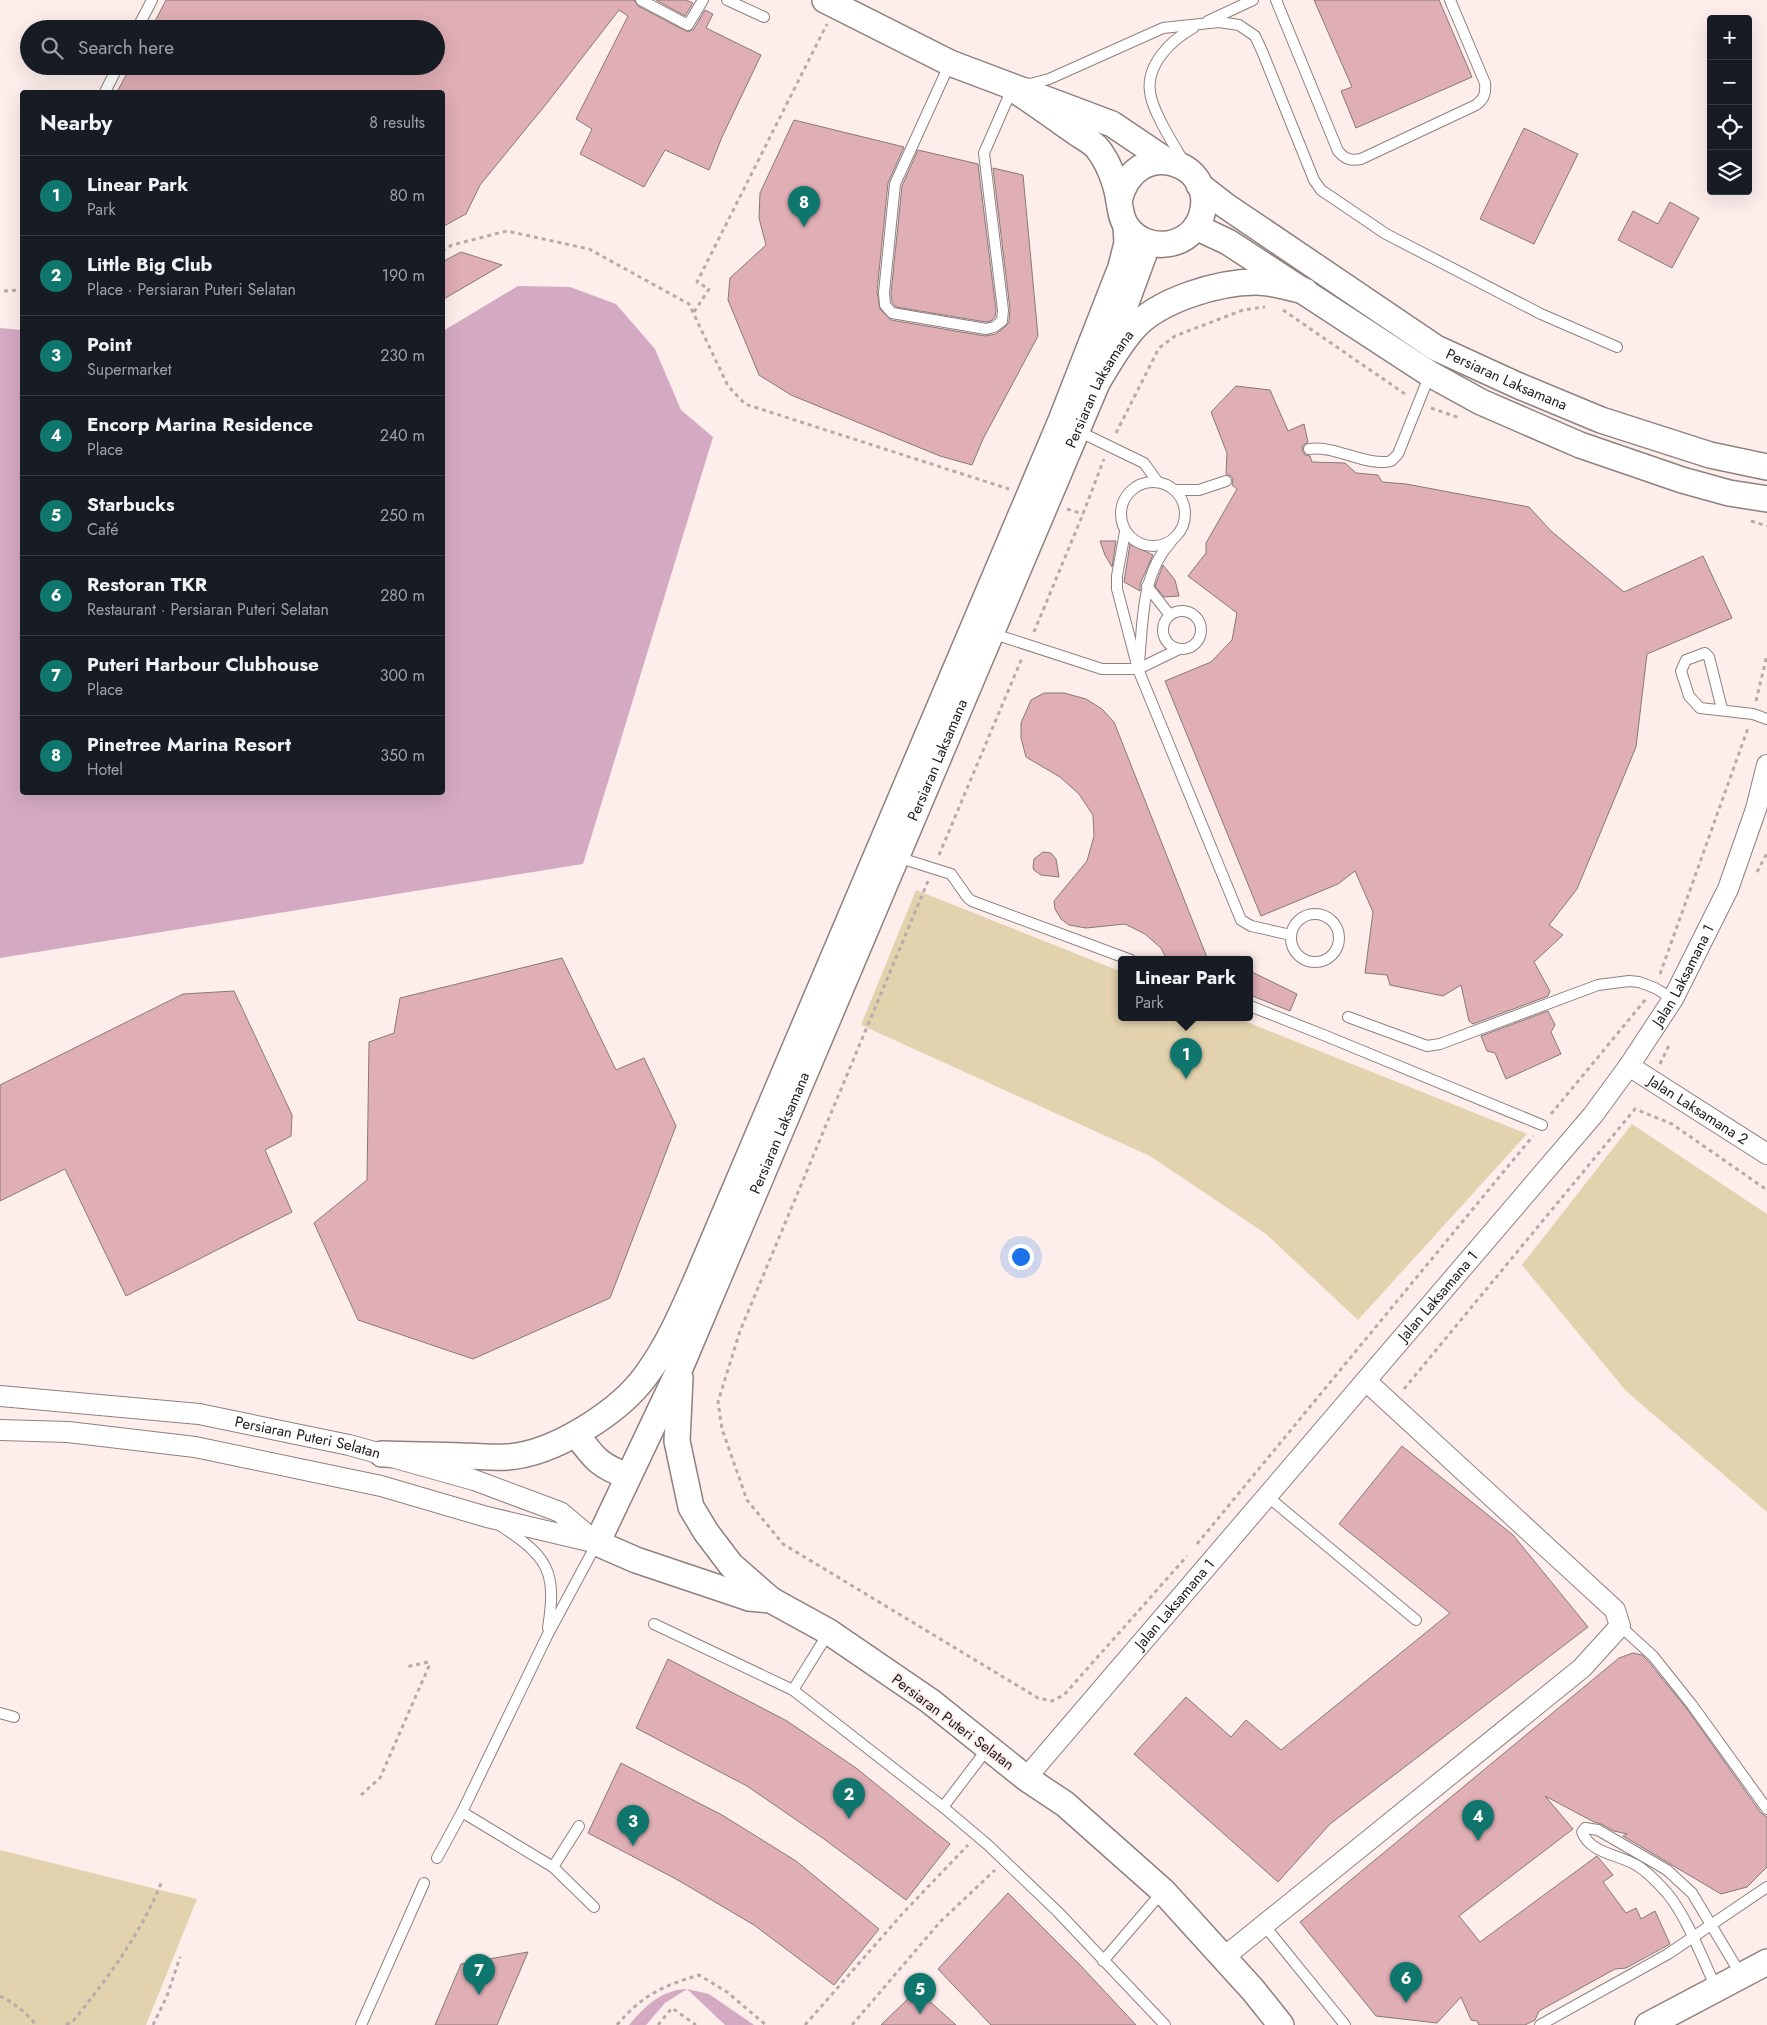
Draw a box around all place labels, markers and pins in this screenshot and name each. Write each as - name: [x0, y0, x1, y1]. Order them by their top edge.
- pin: 8: [788, 186, 820, 227]
- pin: 1: [1170, 1038, 1202, 1079]
- pin: 2: [833, 1778, 865, 1819]
- pin: 4: [1462, 1800, 1494, 1841]
- pin: 3: [617, 1805, 649, 1846]
- pin: 7: [463, 1954, 495, 1995]
- pin: 6: [1390, 1962, 1422, 2003]
- pin: 5: [904, 1973, 936, 2014]

